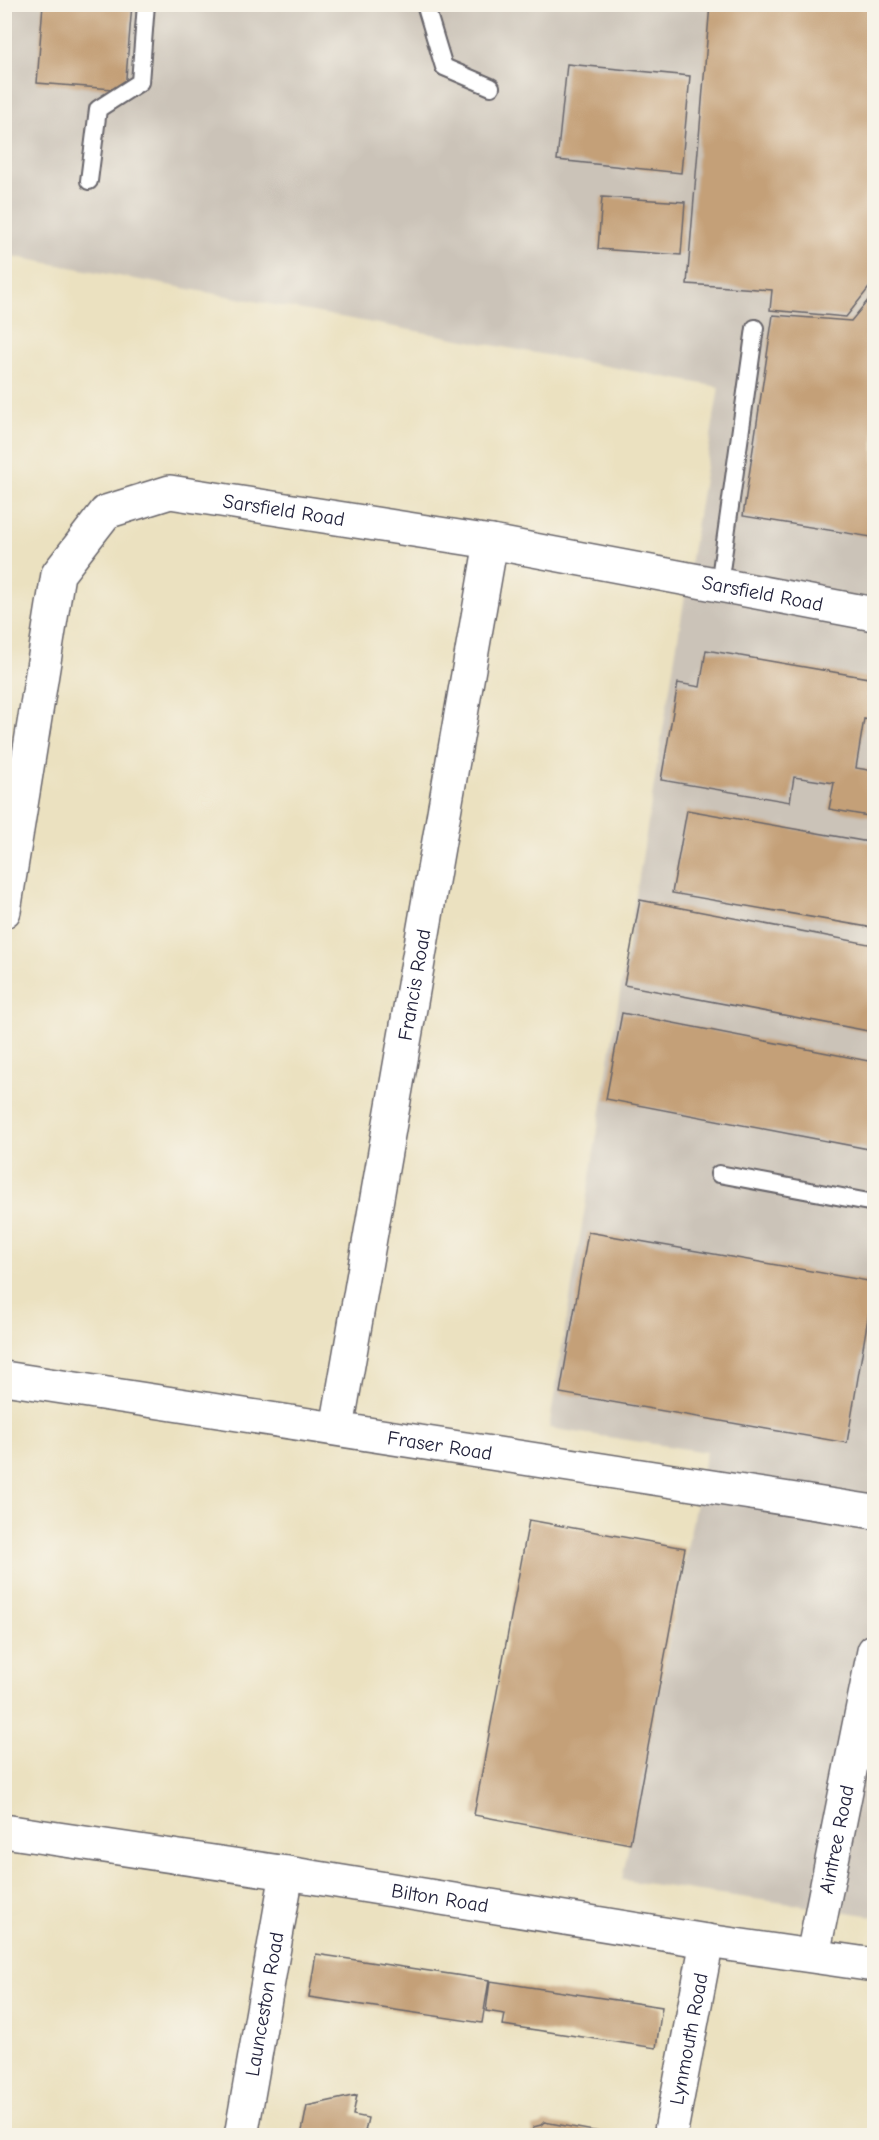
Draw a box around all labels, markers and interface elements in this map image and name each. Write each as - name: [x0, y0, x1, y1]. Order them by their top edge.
- street label: Sarsfield Road: [221, 489, 346, 531]
- street label: Sarsfield Road: [700, 570, 825, 616]
- street label: Francis Road: [393, 927, 435, 1042]
- street label: Fraser Road: [386, 1426, 494, 1465]
- street label: Aintree Road: [814, 1783, 858, 1896]
- street label: Bilton Road: [390, 1879, 490, 1917]
- street label: Launceston Road: [240, 1930, 288, 2078]
- street label: Lynmouth Road: [665, 1971, 712, 2107]

